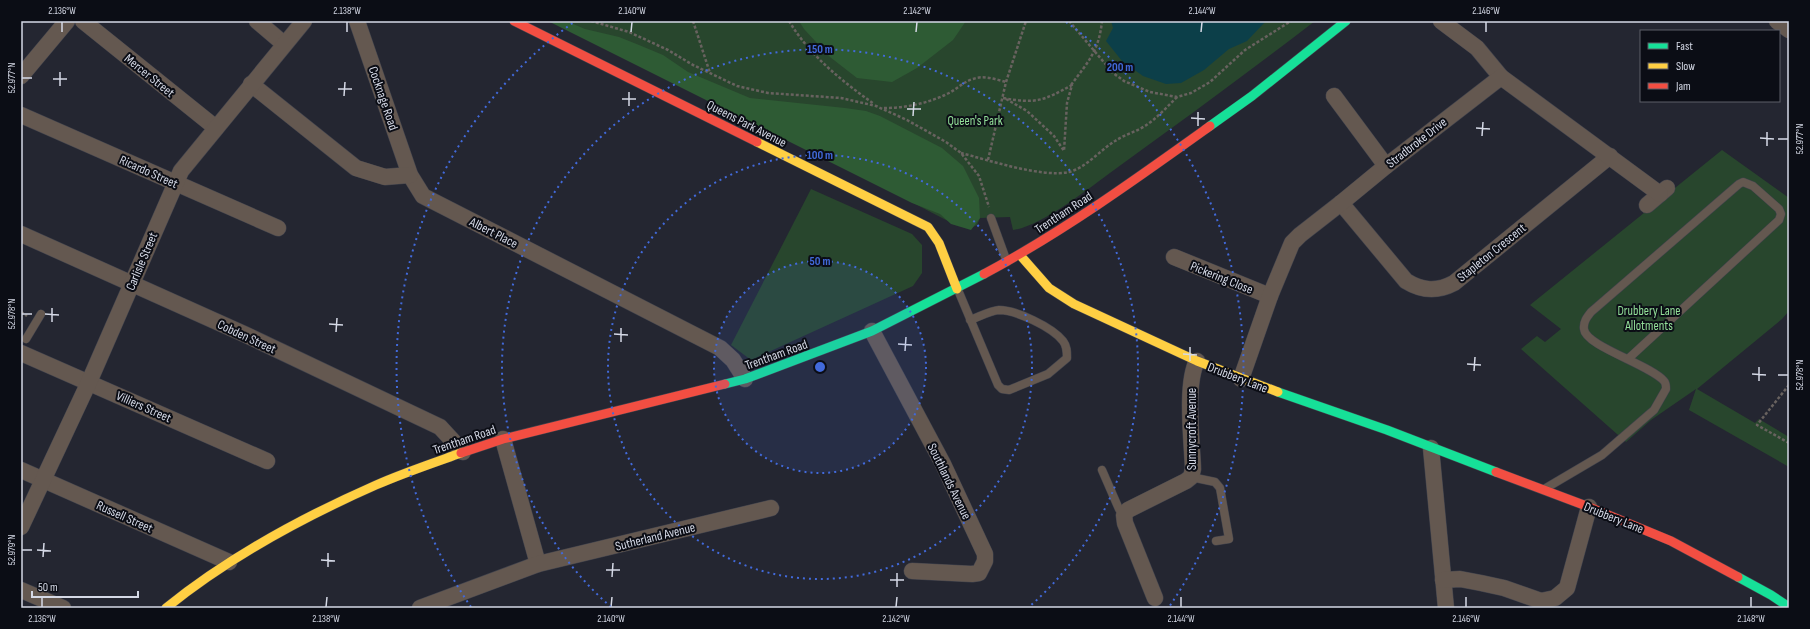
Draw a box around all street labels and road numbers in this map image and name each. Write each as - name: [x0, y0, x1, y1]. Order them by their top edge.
- street label: Mercer Street: [121, 51, 178, 101]
- street label: Cocknage Road: [365, 64, 401, 132]
- street label: Queens Park Avenue: [704, 97, 789, 151]
- street label: Stradbroke Drive: [1383, 114, 1450, 171]
- street label: Ricardo Street: [117, 152, 180, 192]
- street label: Trentham Road: [1032, 188, 1095, 237]
- street label: Albert Place: [466, 214, 520, 252]
- street label: Stapleton Crescent: [1454, 220, 1529, 285]
- street label: Carlisle Street: [122, 230, 161, 293]
- street label: Pickering Close: [1188, 258, 1255, 298]
- street label: Cobden Street: [215, 316, 278, 357]
- street label: Trentham Road: [743, 336, 810, 374]
- street label: Drubbery Lane: [1205, 359, 1270, 397]
- street label: Villiers Street: [114, 388, 174, 426]
- street label: Sunnycroft Avenue: [1184, 388, 1200, 470]
- street label: Trentham Road: [431, 422, 498, 458]
- street label: Southlands Avenue: [924, 441, 974, 522]
- street label: Russell Street: [94, 497, 155, 536]
- street label: Drubbery Lane: [1581, 499, 1646, 537]
- street label: Sutherland Avenue: [614, 519, 697, 555]

